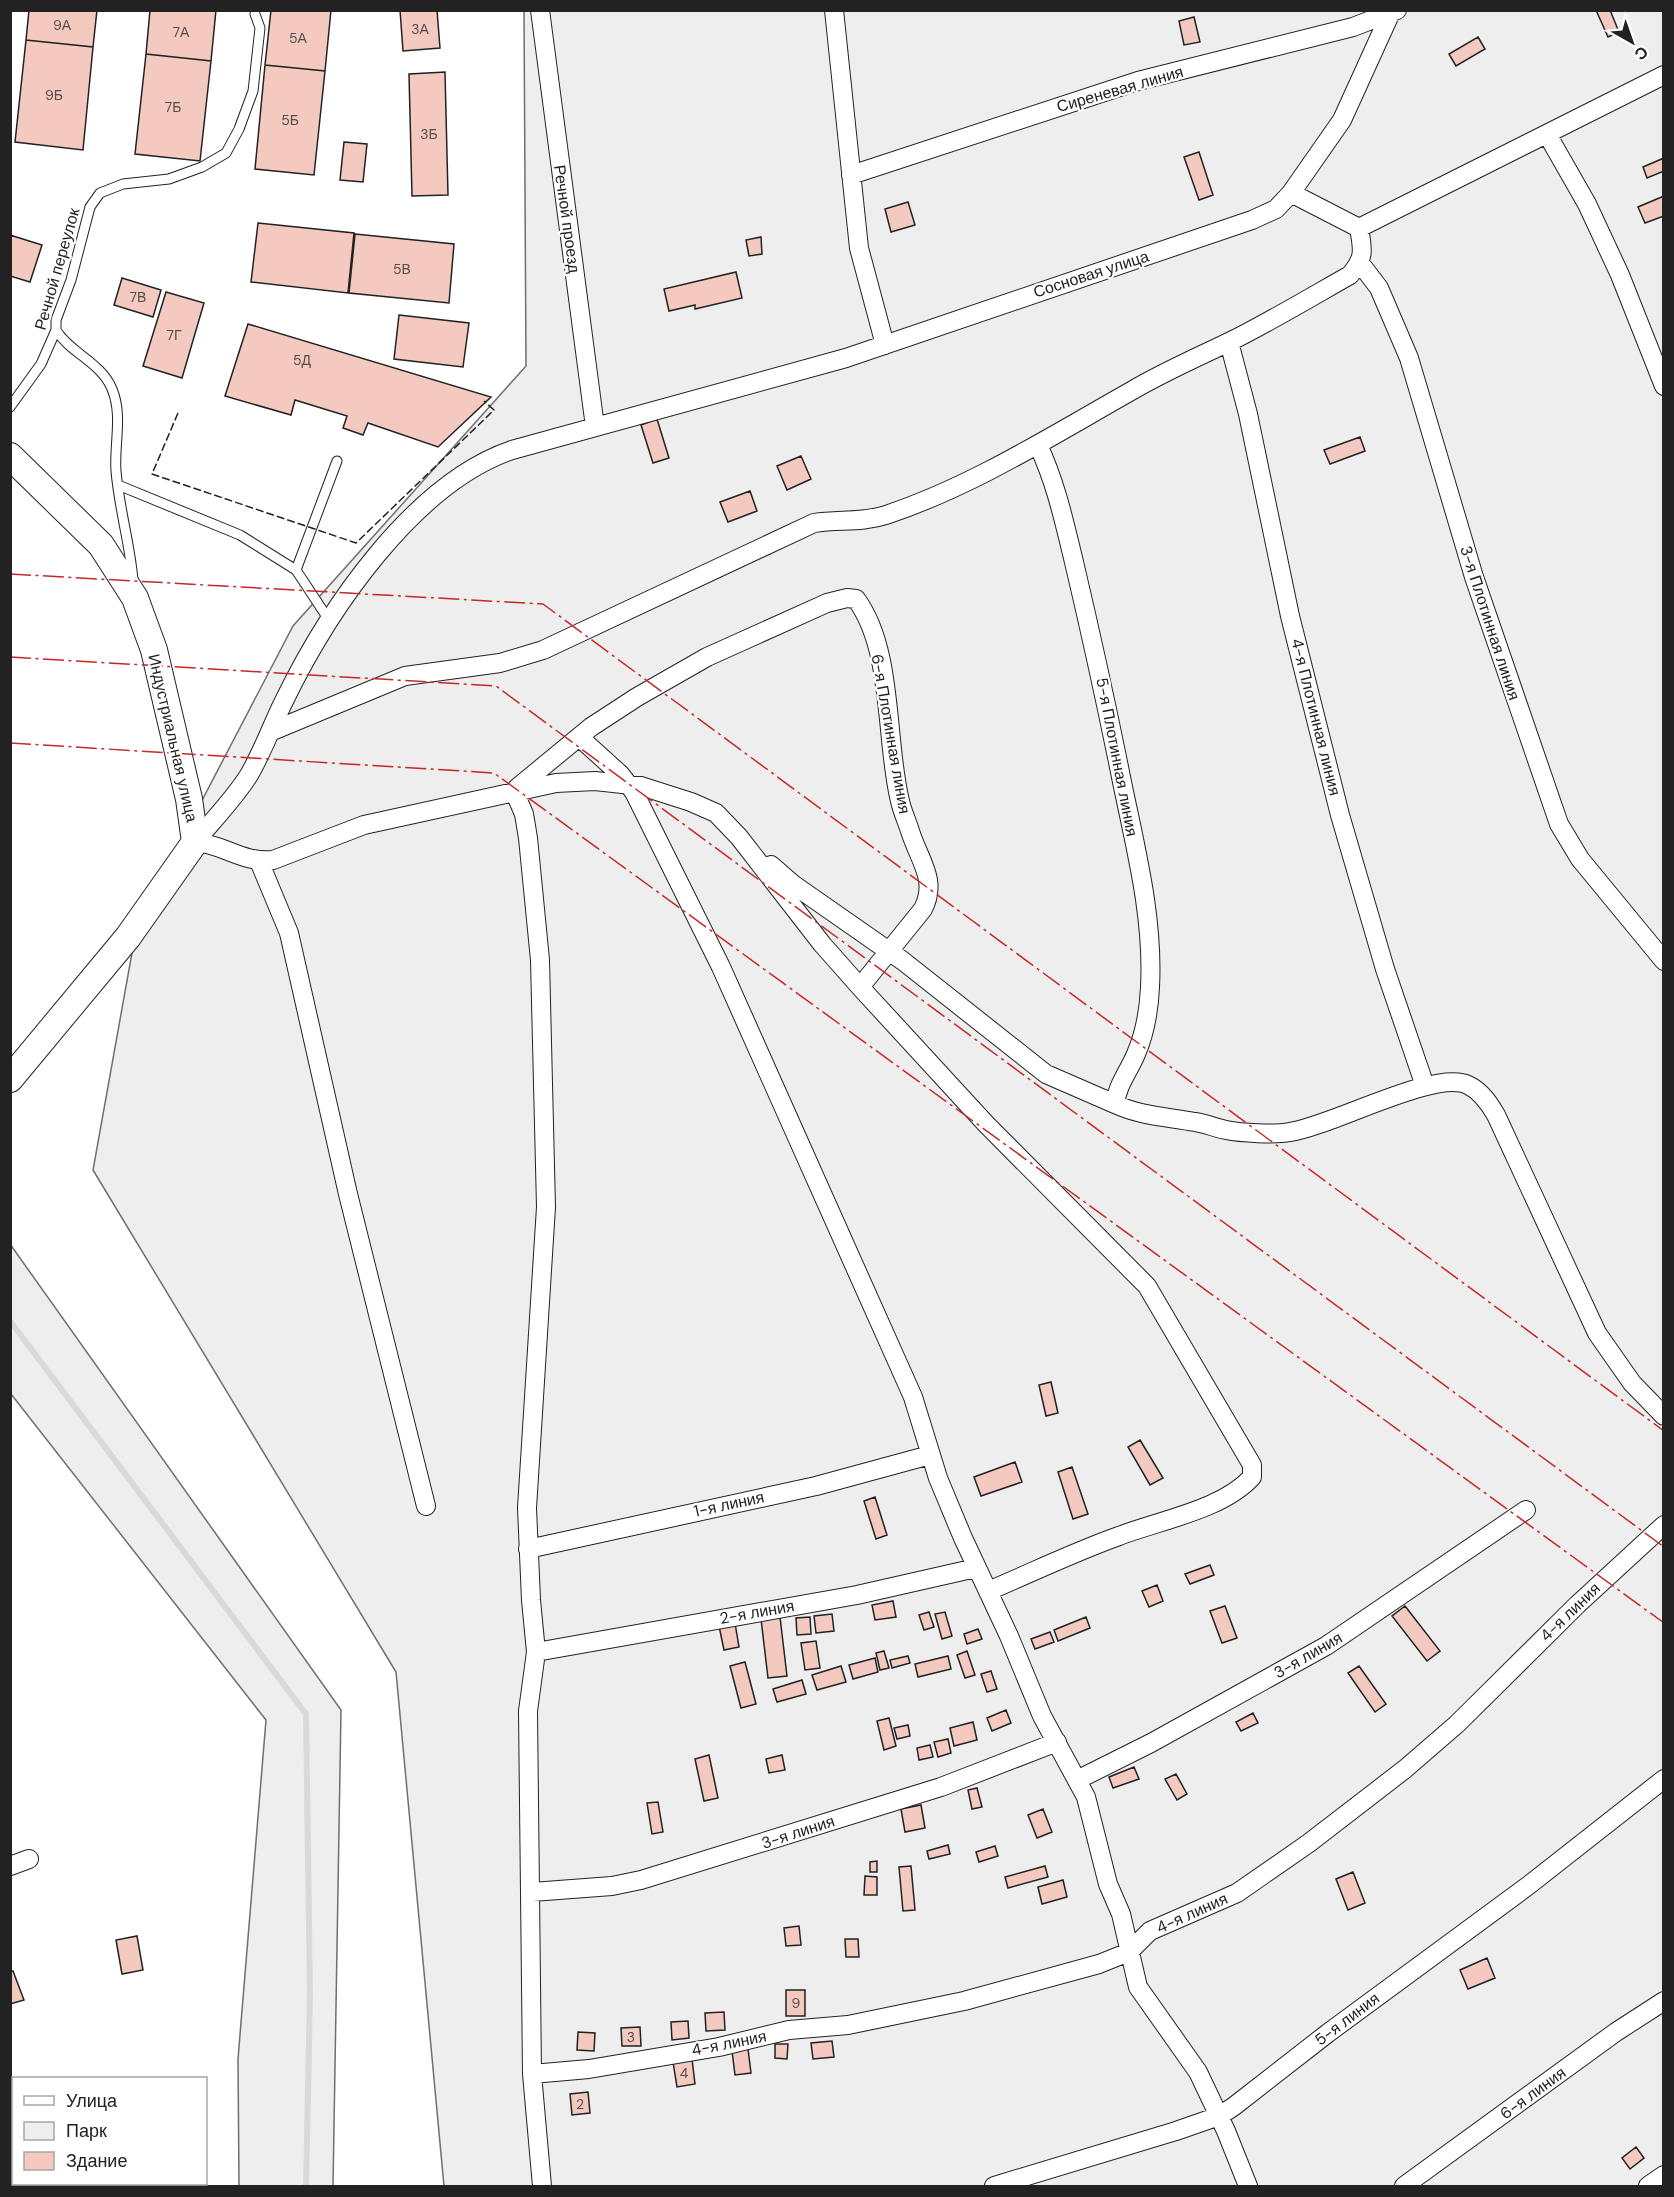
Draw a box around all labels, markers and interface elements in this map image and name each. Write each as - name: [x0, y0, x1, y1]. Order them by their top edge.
- north arrow: [1602, 12, 1662, 72]
- house number: 9А: [53, 16, 72, 34]
- house number: 3А: [411, 20, 429, 38]
- house number: 7А: [173, 23, 190, 41]
- house number: 5А: [289, 29, 308, 47]
- text: С: [1630, 41, 1652, 65]
- street label: Сиреневая линия: [1054, 61, 1186, 117]
- house number: 9Б: [45, 86, 63, 104]
- house number: 7Б: [165, 98, 181, 116]
- house number: 5Б: [281, 111, 299, 129]
- house number: 3Б: [420, 125, 438, 143]
- street label: Речной проезд: [549, 164, 585, 275]
- street label: Речной переулок: [30, 205, 85, 332]
- street label: Сосновая улица: [1031, 245, 1152, 303]
- house number: 5В: [393, 260, 411, 278]
- house number: 7В: [130, 288, 146, 306]
- house number: 7Г: [166, 326, 182, 344]
- house number: 5Д: [293, 351, 312, 369]
- street label: 3-я Плотинная линия: [1455, 543, 1525, 703]
- street label: 4-я Плотинная линия: [1286, 636, 1346, 798]
- street label: Индустриальная улица: [143, 652, 203, 824]
- street label: 6-я Плотинная линия: [867, 653, 915, 815]
- street label: 5-я Плотинная линия: [1091, 676, 1143, 838]
- street label: 1-я линия: [692, 1486, 766, 1522]
- street label: 4-я линия: [1535, 1578, 1605, 1646]
- street label: 2-я линия: [718, 1595, 796, 1629]
- street label: 3-я линия: [1270, 1627, 1346, 1683]
- street label: 3-я линия: [759, 1810, 837, 1854]
- street label: 4-я линия: [1153, 1888, 1231, 1938]
- street label: 5-я линия: [1310, 1988, 1384, 2050]
- house number: 9: [792, 1994, 801, 2012]
- street label: 4-я линия: [690, 2025, 768, 2061]
- house number: 3: [627, 2028, 635, 2046]
- street label: 6-я линия: [1496, 2062, 1570, 2124]
- house number: 4: [680, 2064, 689, 2082]
- legend: [12, 2077, 207, 2185]
- text: Улица: [66, 2089, 118, 2113]
- house number: 2: [576, 2095, 584, 2113]
- text: Парк: [66, 2119, 107, 2143]
- text: Здание: [66, 2149, 127, 2173]

